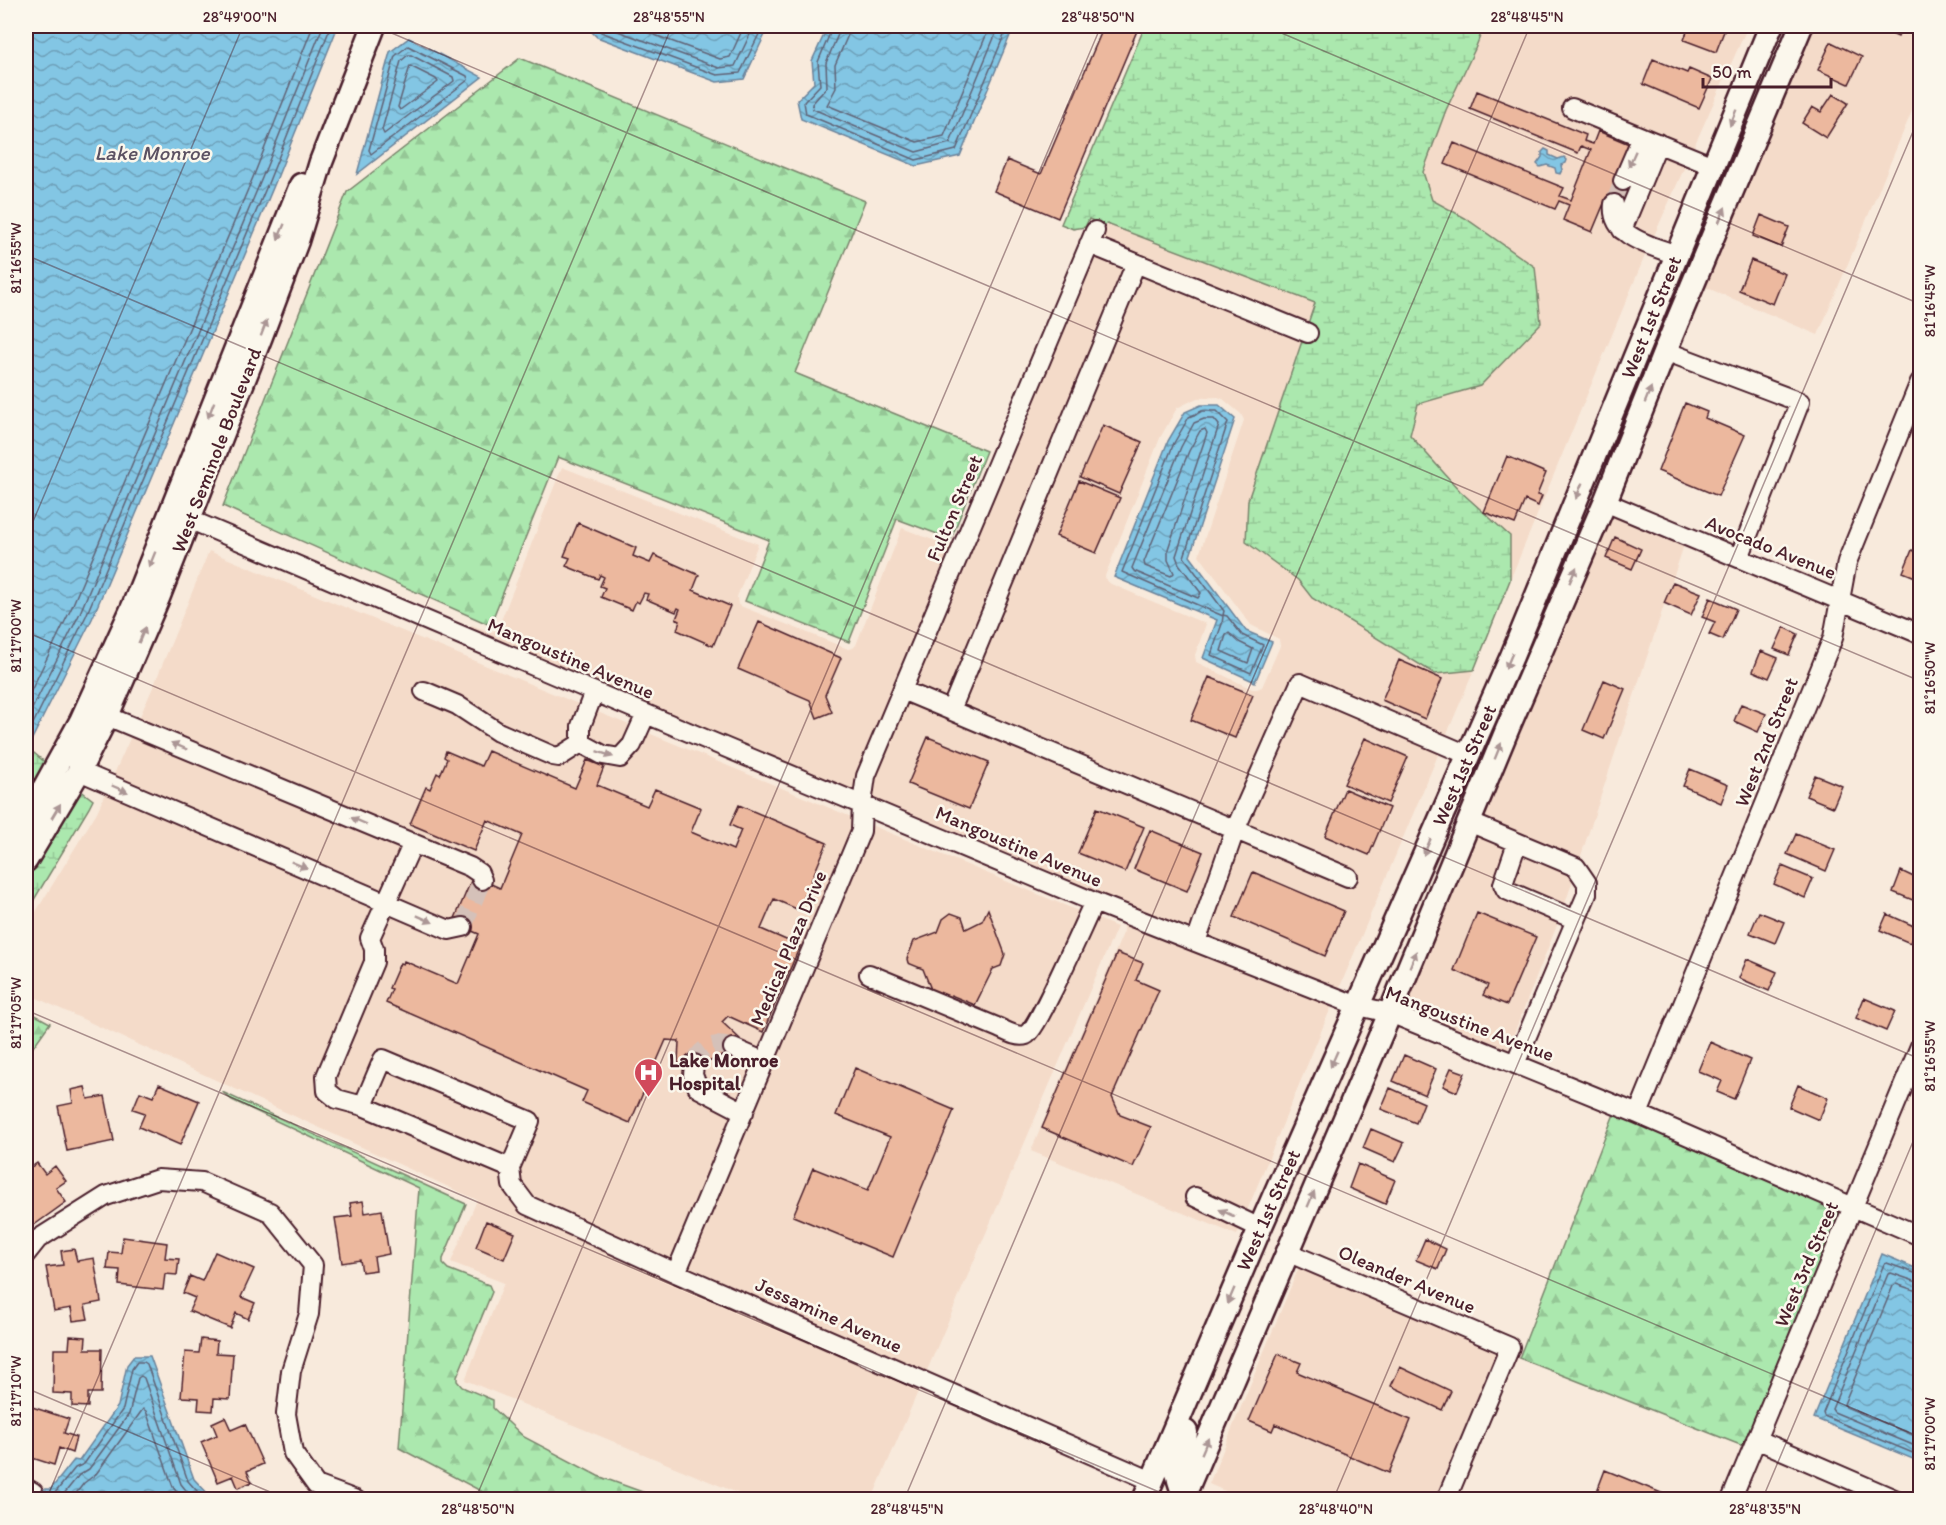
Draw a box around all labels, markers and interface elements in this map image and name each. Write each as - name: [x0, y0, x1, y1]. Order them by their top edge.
- text: 28°49'00"N: [203, 8, 277, 26]
- text: 28°48'55"N: [633, 8, 705, 26]
- text: 28°48'50"N: [1061, 8, 1135, 26]
- text: 28°48'45"N: [1490, 8, 1564, 26]
- scale bar: [1703, 51, 1830, 89]
- text: 50 m: [1712, 61, 1752, 83]
- one-way arrow: [1728, 110, 1738, 128]
- water label: Lake Monroe: [95, 140, 211, 165]
- one-way arrow: [1627, 150, 1637, 168]
- one-way arrow: [1717, 205, 1727, 223]
- text: 81°16'55"W: [7, 222, 25, 294]
- one-way arrow: [276, 224, 286, 242]
- street label: West 1st Street: [1615, 252, 1687, 382]
- text: 81°16'45"W: [1921, 265, 1939, 337]
- one-way arrow: [260, 319, 269, 337]
- street label: West Seminole Boulevard: [166, 344, 266, 556]
- one-way arrow: [1644, 386, 1653, 404]
- one-way arrow: [205, 401, 215, 419]
- street label: Fulton Street: [921, 451, 987, 565]
- one-way arrow: [1574, 482, 1583, 500]
- street label: Avocado Avenue: [1702, 510, 1840, 584]
- one-way arrow: [147, 551, 157, 569]
- one-way arrow: [1569, 566, 1578, 584]
- text: 81°17'00"W: [7, 599, 25, 673]
- street label: Mangoustine Avenue: [484, 612, 658, 704]
- one-way arrow: [137, 626, 147, 644]
- text: 81°16'50"W: [1921, 641, 1939, 714]
- one-way arrow: [1505, 653, 1514, 670]
- street label: West 2nd Street: [1729, 674, 1803, 810]
- street label: West 1st Street: [1427, 701, 1501, 829]
- one-way arrow: [169, 741, 187, 751]
- one-way arrow: [1494, 742, 1503, 760]
- one-way arrow: [596, 749, 614, 759]
- one-way arrow: [111, 784, 128, 793]
- street label: Mangoustine Avenue: [932, 800, 1106, 892]
- one-way arrow: [51, 802, 61, 819]
- one-way arrow: [350, 816, 367, 825]
- one-way arrow: [1422, 838, 1432, 856]
- one-way arrow: [290, 861, 308, 870]
- street label: Medical Plaza Drive: [744, 867, 832, 1029]
- one-way arrow: [416, 914, 434, 924]
- one-way arrow: [1408, 950, 1418, 968]
- text: 81°17'05"W: [7, 977, 25, 1049]
- street label: Mangoustine Avenue: [1382, 980, 1558, 1066]
- text: 81°16'55"W: [1921, 1020, 1939, 1092]
- place label: Lake Monroe Hospital: [669, 1048, 779, 1096]
- one-way arrow: [1329, 1050, 1338, 1068]
- hospital icon: Lake Monroe Hospital: [632, 1056, 664, 1098]
- street label: West 1st Street: [1231, 1146, 1305, 1274]
- one-way arrow: [1306, 1190, 1315, 1207]
- street label: West 3rd Street: [1769, 1197, 1843, 1331]
- one-way arrow: [1219, 1208, 1236, 1217]
- street label: Oleander Avenue: [1335, 1239, 1479, 1319]
- street label: Jessamine Avenue: [752, 1272, 906, 1358]
- one-way arrow: [1226, 1287, 1236, 1305]
- text: 81°17'10"W: [7, 1355, 25, 1427]
- text: 81°17'00"W: [1921, 1397, 1939, 1471]
- one-way arrow: [1200, 1437, 1209, 1454]
- text: 28°48'50"N: [441, 1500, 515, 1518]
- text: 28°48'45"N: [870, 1500, 944, 1518]
- text: 28°48'40"N: [1299, 1500, 1373, 1518]
- text: 28°48'35"N: [1729, 1500, 1801, 1518]

